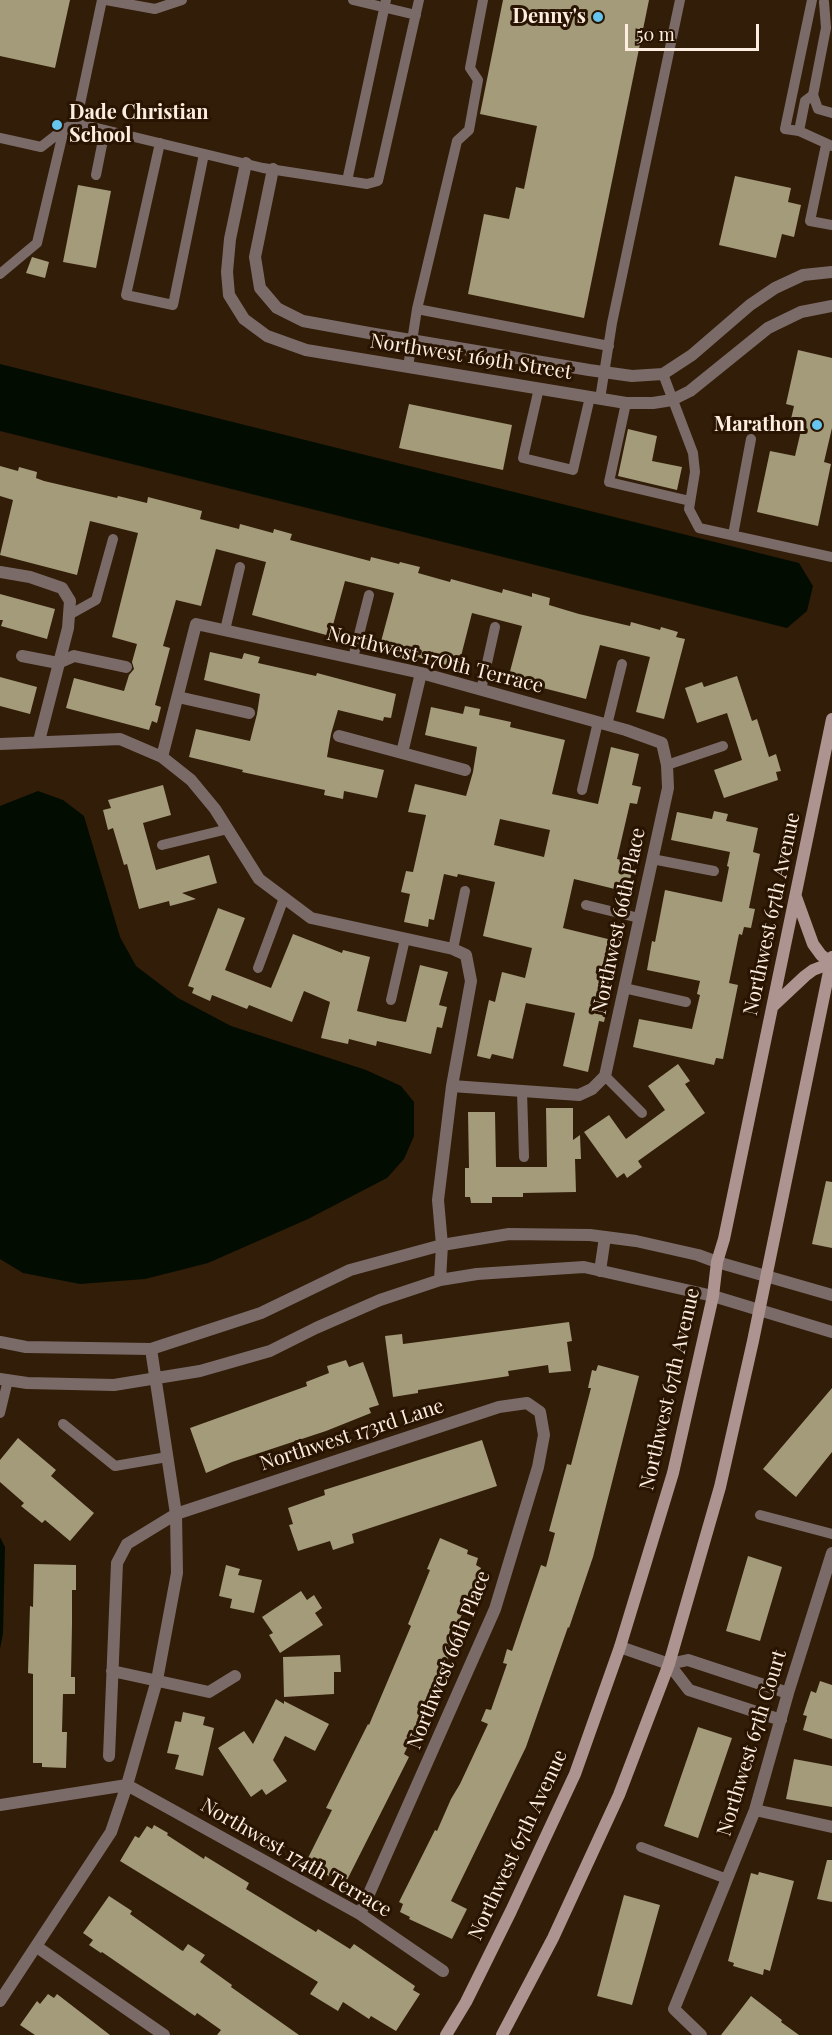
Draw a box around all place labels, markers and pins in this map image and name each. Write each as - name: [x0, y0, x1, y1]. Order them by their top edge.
- place label: Denny's: [513, 5, 586, 29]
- marker: Denny's: [591, 10, 605, 24]
- place label: Dade Christian School: [69, 101, 209, 148]
- marker: Dade Christian School: [50, 118, 64, 132]
- place label: Marathon: [714, 413, 805, 437]
- marker: Marathon: [810, 418, 824, 432]

